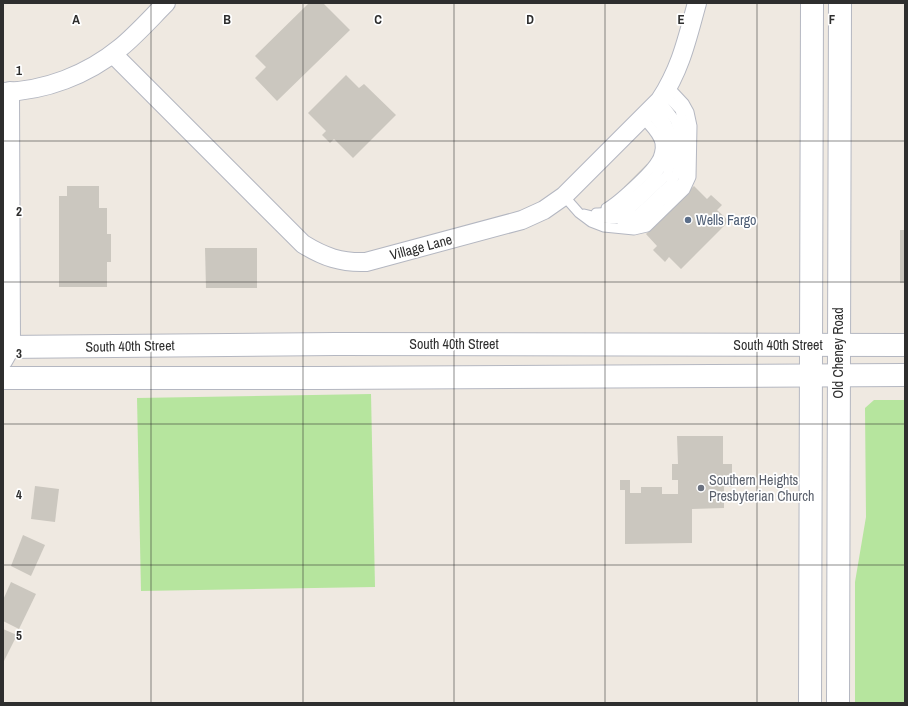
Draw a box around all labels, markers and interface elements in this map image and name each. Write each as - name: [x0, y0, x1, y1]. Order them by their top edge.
- text: A: [72, 11, 80, 28]
- text: B: [223, 11, 231, 28]
- text: C: [374, 11, 382, 28]
- text: D: [526, 11, 534, 28]
- text: E: [677, 11, 685, 28]
- text: F: [829, 11, 836, 28]
- text: 1: [16, 62, 22, 79]
- text: 2: [16, 203, 22, 220]
- place label: Wells Fargo: [696, 211, 756, 229]
- marker: Wells Fargo: [683, 215, 693, 225]
- street label: Village Lane: [388, 230, 454, 264]
- street label: Old Cheney Road: [829, 307, 847, 399]
- street label: South 40th Street: [409, 335, 499, 353]
- street label: South 40th Street: [85, 336, 175, 356]
- street label: South 40th Street: [733, 336, 823, 354]
- text: 3: [16, 345, 22, 362]
- place label: Southern Heights Presbyterian Church: [709, 471, 814, 505]
- marker: Southern Heights Presbyterian Church: [696, 483, 706, 493]
- text: 4: [16, 486, 22, 503]
- text: 5: [16, 627, 22, 644]

